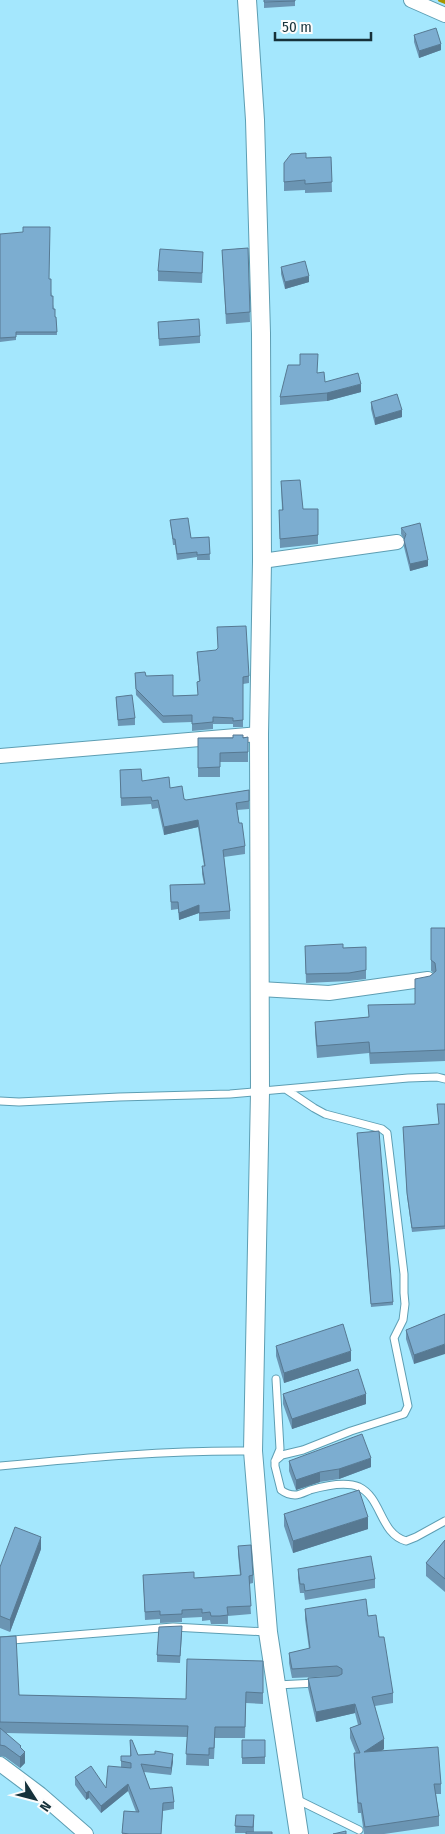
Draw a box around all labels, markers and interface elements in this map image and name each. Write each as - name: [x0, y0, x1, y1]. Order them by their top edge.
- scale bar: [275, 10, 371, 42]
- text: 50 m: [282, 18, 312, 36]
- north arrow: [10, 1774, 60, 1824]
- text: N: [36, 1798, 54, 1815]

